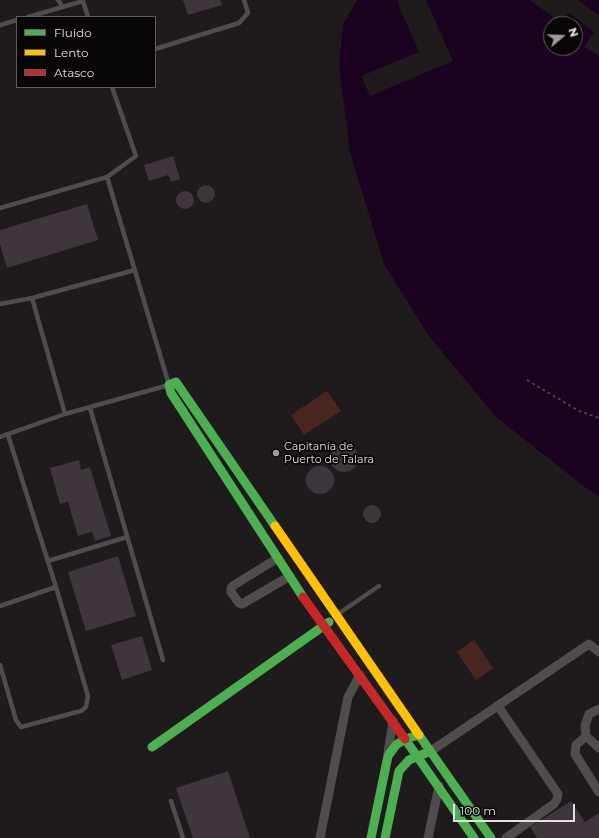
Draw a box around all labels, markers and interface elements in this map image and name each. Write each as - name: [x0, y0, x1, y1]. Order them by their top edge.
- legend: [16, 16, 156, 88]
- north arrow: [543, 16, 583, 56]
- text: Fluido: [54, 25, 92, 40]
- text: N: [565, 26, 581, 39]
- text: Lento: [54, 45, 89, 60]
- text: Atasco: [54, 65, 94, 80]
- place label: Capitanía de Puerto de Talara: [284, 440, 374, 466]
- marker: Capitanía de Puerto de Talara: [271, 448, 281, 458]
- scale bar: [455, 796, 577, 822]
- text: 100 m: [460, 803, 496, 818]

